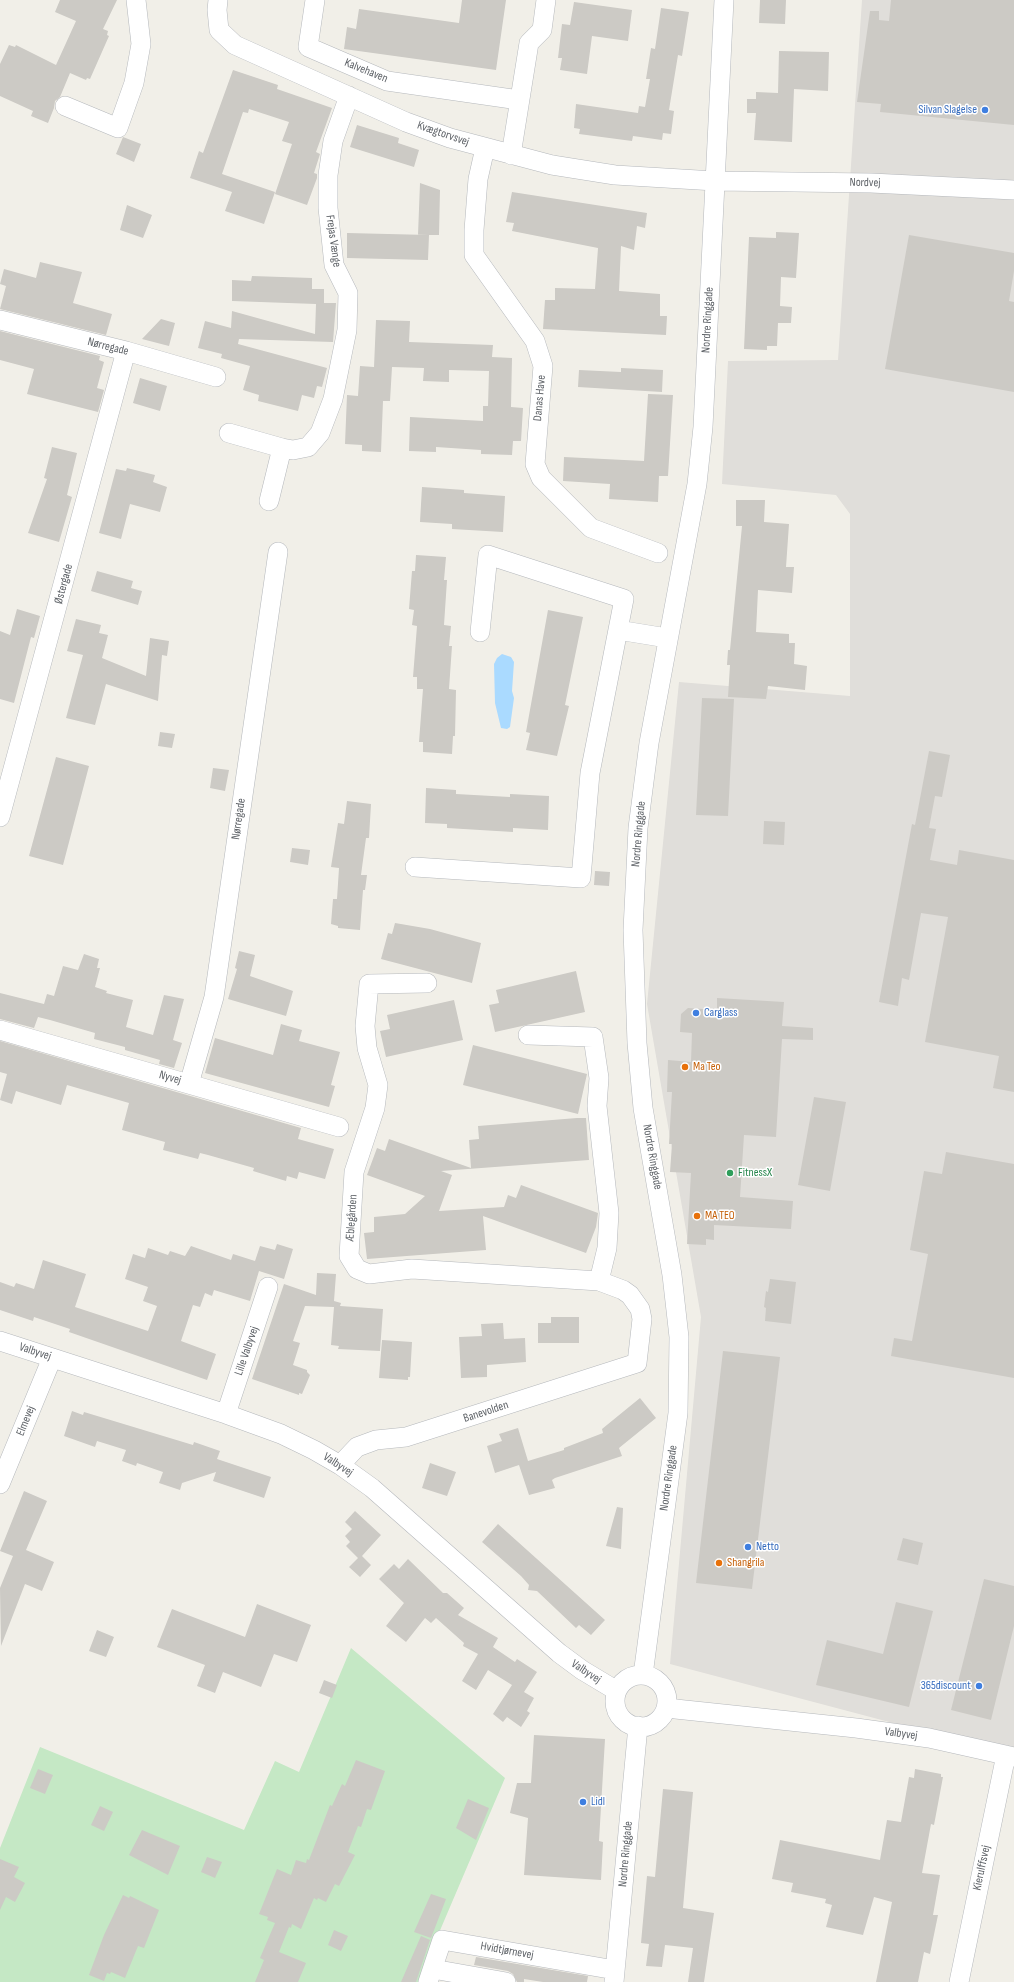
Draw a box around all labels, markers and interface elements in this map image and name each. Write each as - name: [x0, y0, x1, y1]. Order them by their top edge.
- street label: Kalvehaven: [342, 56, 390, 86]
- place label: Silvan Slagelse: [918, 103, 977, 117]
- marker: Silvan Slagelse: [980, 105, 990, 115]
- street label: Kvægtorvsvej: [415, 118, 471, 150]
- street label: Nordvej: [849, 176, 881, 190]
- street label: Frejas Vænge: [322, 214, 344, 268]
- street label: Nordre Ringgade: [699, 287, 717, 353]
- street label: Nørregade: [86, 335, 130, 359]
- street label: Danas Have: [531, 374, 549, 422]
- street label: Østergade: [52, 562, 76, 606]
- street label: Nørregade: [229, 797, 249, 841]
- street label: Nordre Ringgade: [629, 800, 649, 868]
- place label: Carglass: [704, 1006, 737, 1020]
- marker: Carglass: [691, 1008, 701, 1018]
- place label: Ma Teo: [693, 1060, 721, 1074]
- marker: Ma Teo: [680, 1062, 690, 1072]
- street label: Nyvej: [157, 1068, 183, 1088]
- street label: Nordre Ringgade: [639, 1123, 665, 1191]
- place label: FitnessX: [738, 1166, 772, 1180]
- marker: FitnessX: [725, 1168, 735, 1178]
- street label: Æblegården: [343, 1194, 361, 1242]
- place label: MA TEO: [705, 1209, 735, 1223]
- marker: MA TEO: [692, 1211, 702, 1221]
- street label: Lille Valbyvej: [232, 1325, 262, 1377]
- street label: Valbyvej: [17, 1340, 53, 1364]
- street label: Banevolden: [462, 1398, 510, 1426]
- street label: Elmevej: [13, 1404, 39, 1438]
- street label: Nordre Ringgade: [657, 1444, 681, 1512]
- street label: Valbyvej: [320, 1450, 356, 1480]
- place label: Netto: [756, 1540, 779, 1554]
- marker: Netto: [743, 1542, 753, 1552]
- place label: Shangrila: [727, 1556, 764, 1570]
- marker: Shangrila: [714, 1558, 724, 1568]
- street label: Valbyvej: [568, 1657, 604, 1687]
- place label: 365discount: [921, 1679, 971, 1693]
- marker: 365discount: [974, 1681, 984, 1691]
- street label: Valbyvej: [884, 1725, 918, 1743]
- place label: Lidl: [591, 1795, 605, 1809]
- marker: Lidl: [578, 1797, 588, 1807]
- street label: Nordre Ringgade: [616, 1820, 636, 1888]
- street label: Kierulffsvej: [970, 1844, 994, 1892]
- street label: Hvidtjørnevej: [479, 1939, 535, 1963]

